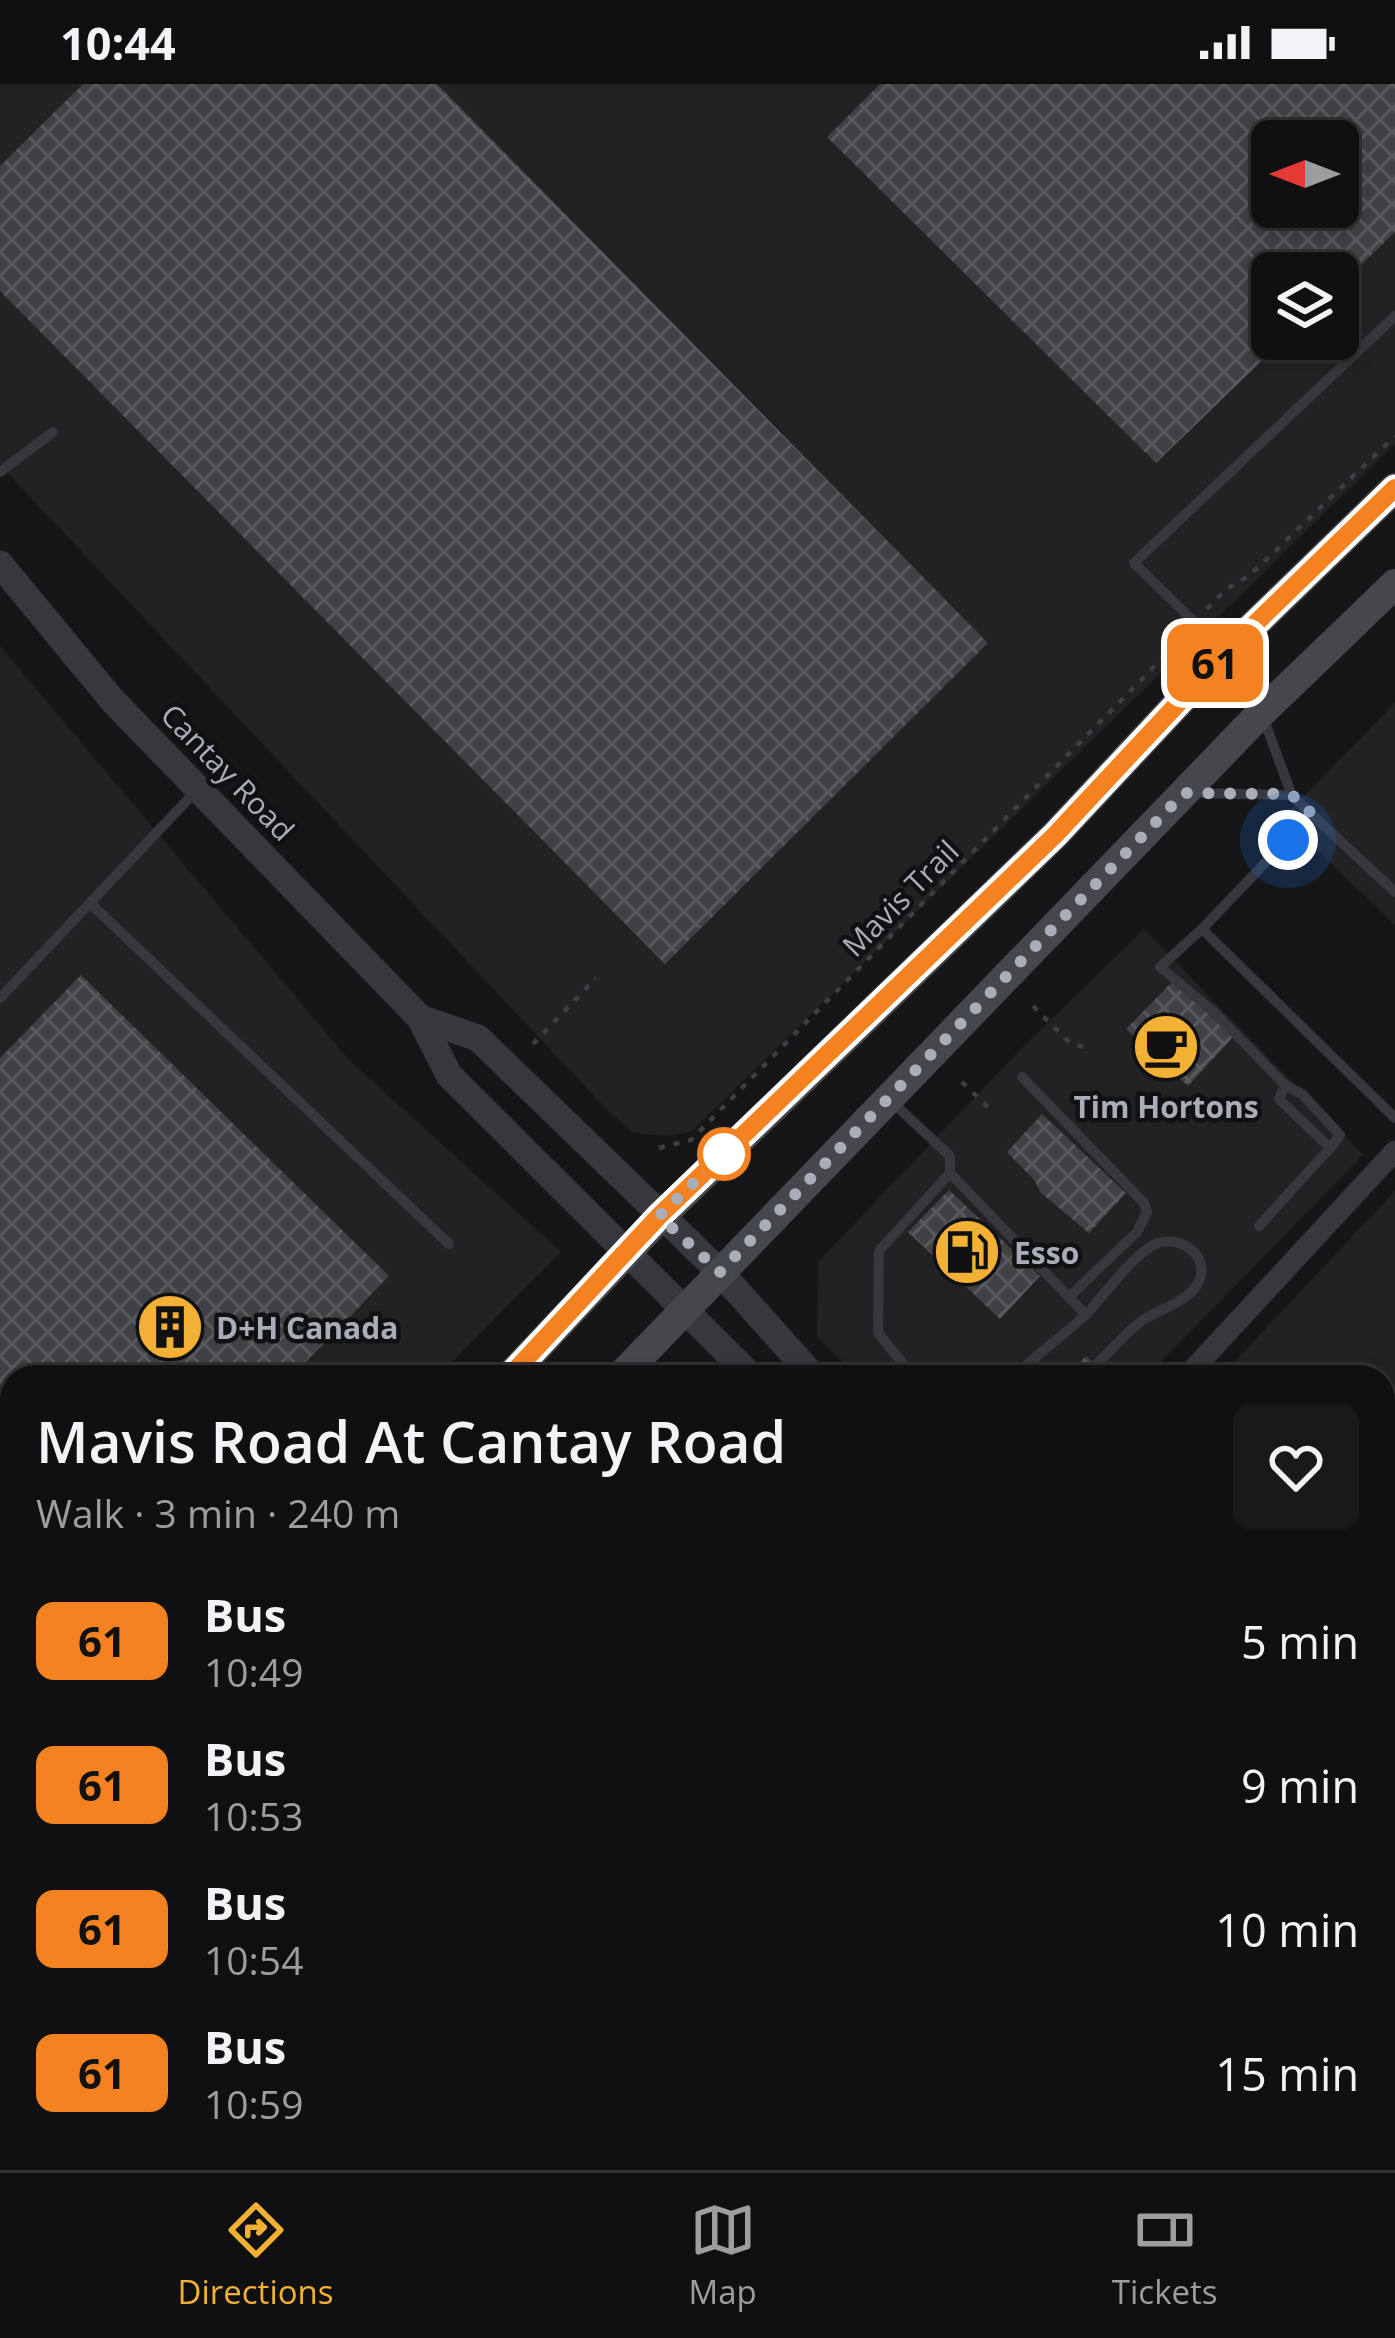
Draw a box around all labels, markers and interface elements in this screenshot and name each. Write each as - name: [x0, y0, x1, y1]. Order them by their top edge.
- text: 10:44: [60, 12, 176, 73]
- north arrow: [1251, 120, 1359, 228]
- map controls: [1251, 120, 1359, 360]
- button: layers: [1251, 252, 1359, 360]
- line badge: 61: [1161, 624, 1269, 702]
- text: 61: [1191, 634, 1239, 691]
- street label: Cantay Road: [152, 695, 304, 849]
- your location: [1258, 810, 1318, 870]
- street label: Mavis Trail: [833, 831, 967, 965]
- cafe icon: Tim Hortons: [1131, 1012, 1201, 1082]
- place label: Tim Hortons: [1073, 1086, 1259, 1127]
- unlabelled marker: [699, 1129, 749, 1179]
- fuel station icon: Esso: [932, 1217, 1002, 1287]
- place label: Esso: [1014, 1232, 1079, 1273]
- building icon: D+H Canada: [135, 1292, 205, 1362]
- place label: D+H Canada: [216, 1307, 398, 1348]
- text: Mavis Road At Cantay Road: [36, 1402, 786, 1480]
- button: heart: [1233, 1404, 1359, 1530]
- text: Walk · 3 min · 240 m: [36, 1486, 400, 1539]
- text: Bus: [204, 1584, 286, 1645]
- text: 5 min: [1241, 1611, 1359, 1672]
- text: 61: [78, 1612, 126, 1669]
- text: 10:49: [204, 1645, 303, 1698]
- text: Bus: [204, 1728, 286, 1789]
- text: 9 min: [1241, 1755, 1359, 1816]
- text: 61: [78, 1756, 126, 1813]
- text: 10:53: [204, 1789, 303, 1842]
- text: Bus: [204, 1872, 286, 1933]
- text: 10 min: [1215, 1899, 1359, 1960]
- text: 61: [78, 1900, 126, 1957]
- text: 10:54: [204, 1933, 303, 1986]
- text: Bus: [204, 2016, 286, 2077]
- text: 15 min: [1215, 2043, 1359, 2104]
- text: 61: [78, 2044, 126, 2101]
- text: 10:59: [204, 2077, 303, 2130]
- tab: Directions: [178, 2197, 334, 2314]
- tab: Map: [689, 2197, 757, 2314]
- tab: Tickets: [1112, 2197, 1217, 2314]

